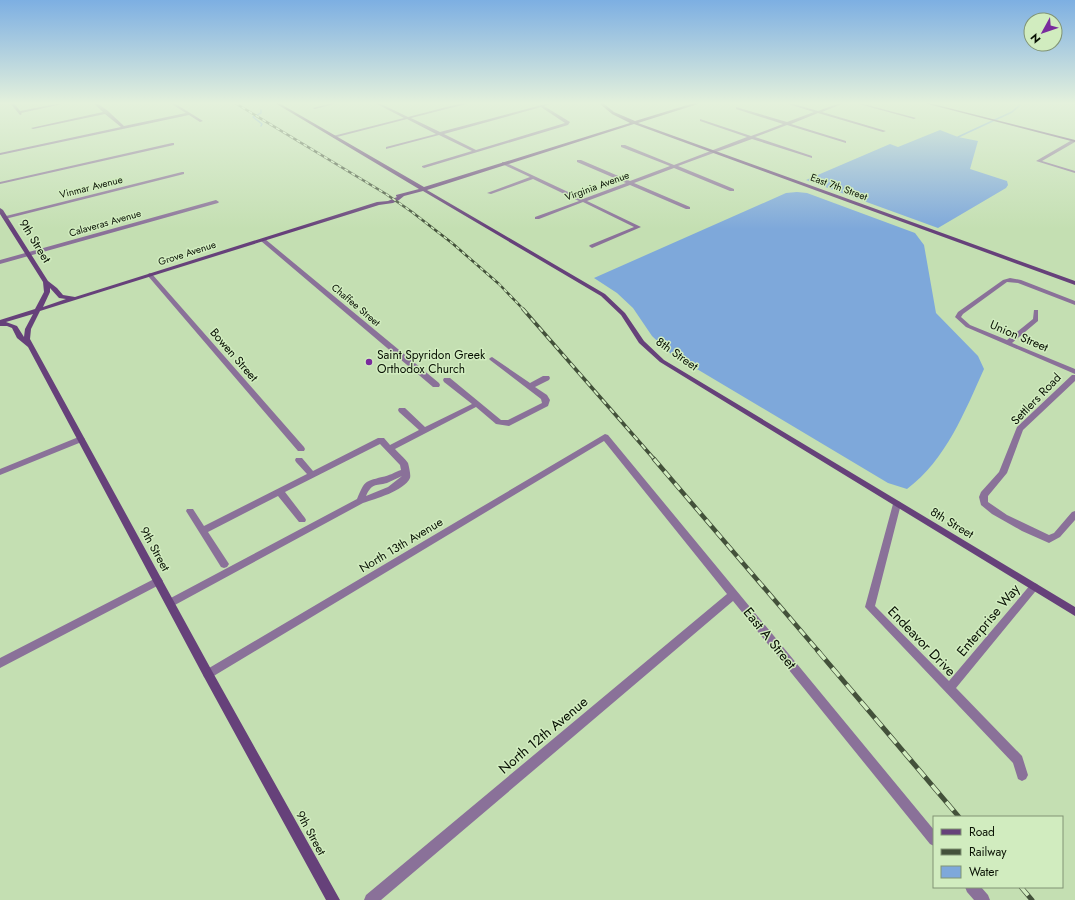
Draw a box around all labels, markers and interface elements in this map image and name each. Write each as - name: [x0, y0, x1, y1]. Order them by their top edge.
- north arrow: [1023, 12, 1063, 52]
- text: N: [1026, 30, 1044, 47]
- street label: Virginia Avenue: [563, 167, 631, 205]
- street label: East 7th Street: [808, 170, 870, 204]
- street label: Vinmar Avenue: [58, 172, 124, 202]
- street label: Calaveras Avenue: [67, 206, 143, 240]
- street label: 9th Street: [15, 216, 55, 266]
- street label: Grove Avenue: [156, 237, 218, 269]
- street label: Chaffee Street: [328, 280, 384, 330]
- street label: Union Street: [987, 316, 1051, 356]
- street label: Bowen Street: [206, 324, 262, 386]
- street label: 8th Street: [652, 333, 702, 375]
- place label: Saint Spyridon Greek Orthodox Church: [377, 346, 486, 378]
- marker: Saint Spyridon Greek Orthodox Church: [364, 357, 374, 367]
- street label: Settlers Road: [1007, 369, 1065, 429]
- street label: 8th Street: [927, 503, 977, 543]
- street label: North 13th Avenue: [356, 513, 446, 577]
- street label: 9th Street: [135, 524, 175, 575]
- street label: Enterprise Way: [952, 579, 1025, 661]
- street label: Endeavor Drive: [883, 601, 961, 681]
- street label: East A Street: [739, 603, 802, 674]
- street label: North 12th Avenue: [494, 692, 592, 778]
- street label: 9th Street: [291, 808, 331, 859]
- legend: [933, 816, 1063, 888]
- text: Road: [969, 823, 995, 841]
- text: Railway: [969, 843, 1007, 861]
- text: Water: [969, 863, 1000, 881]

